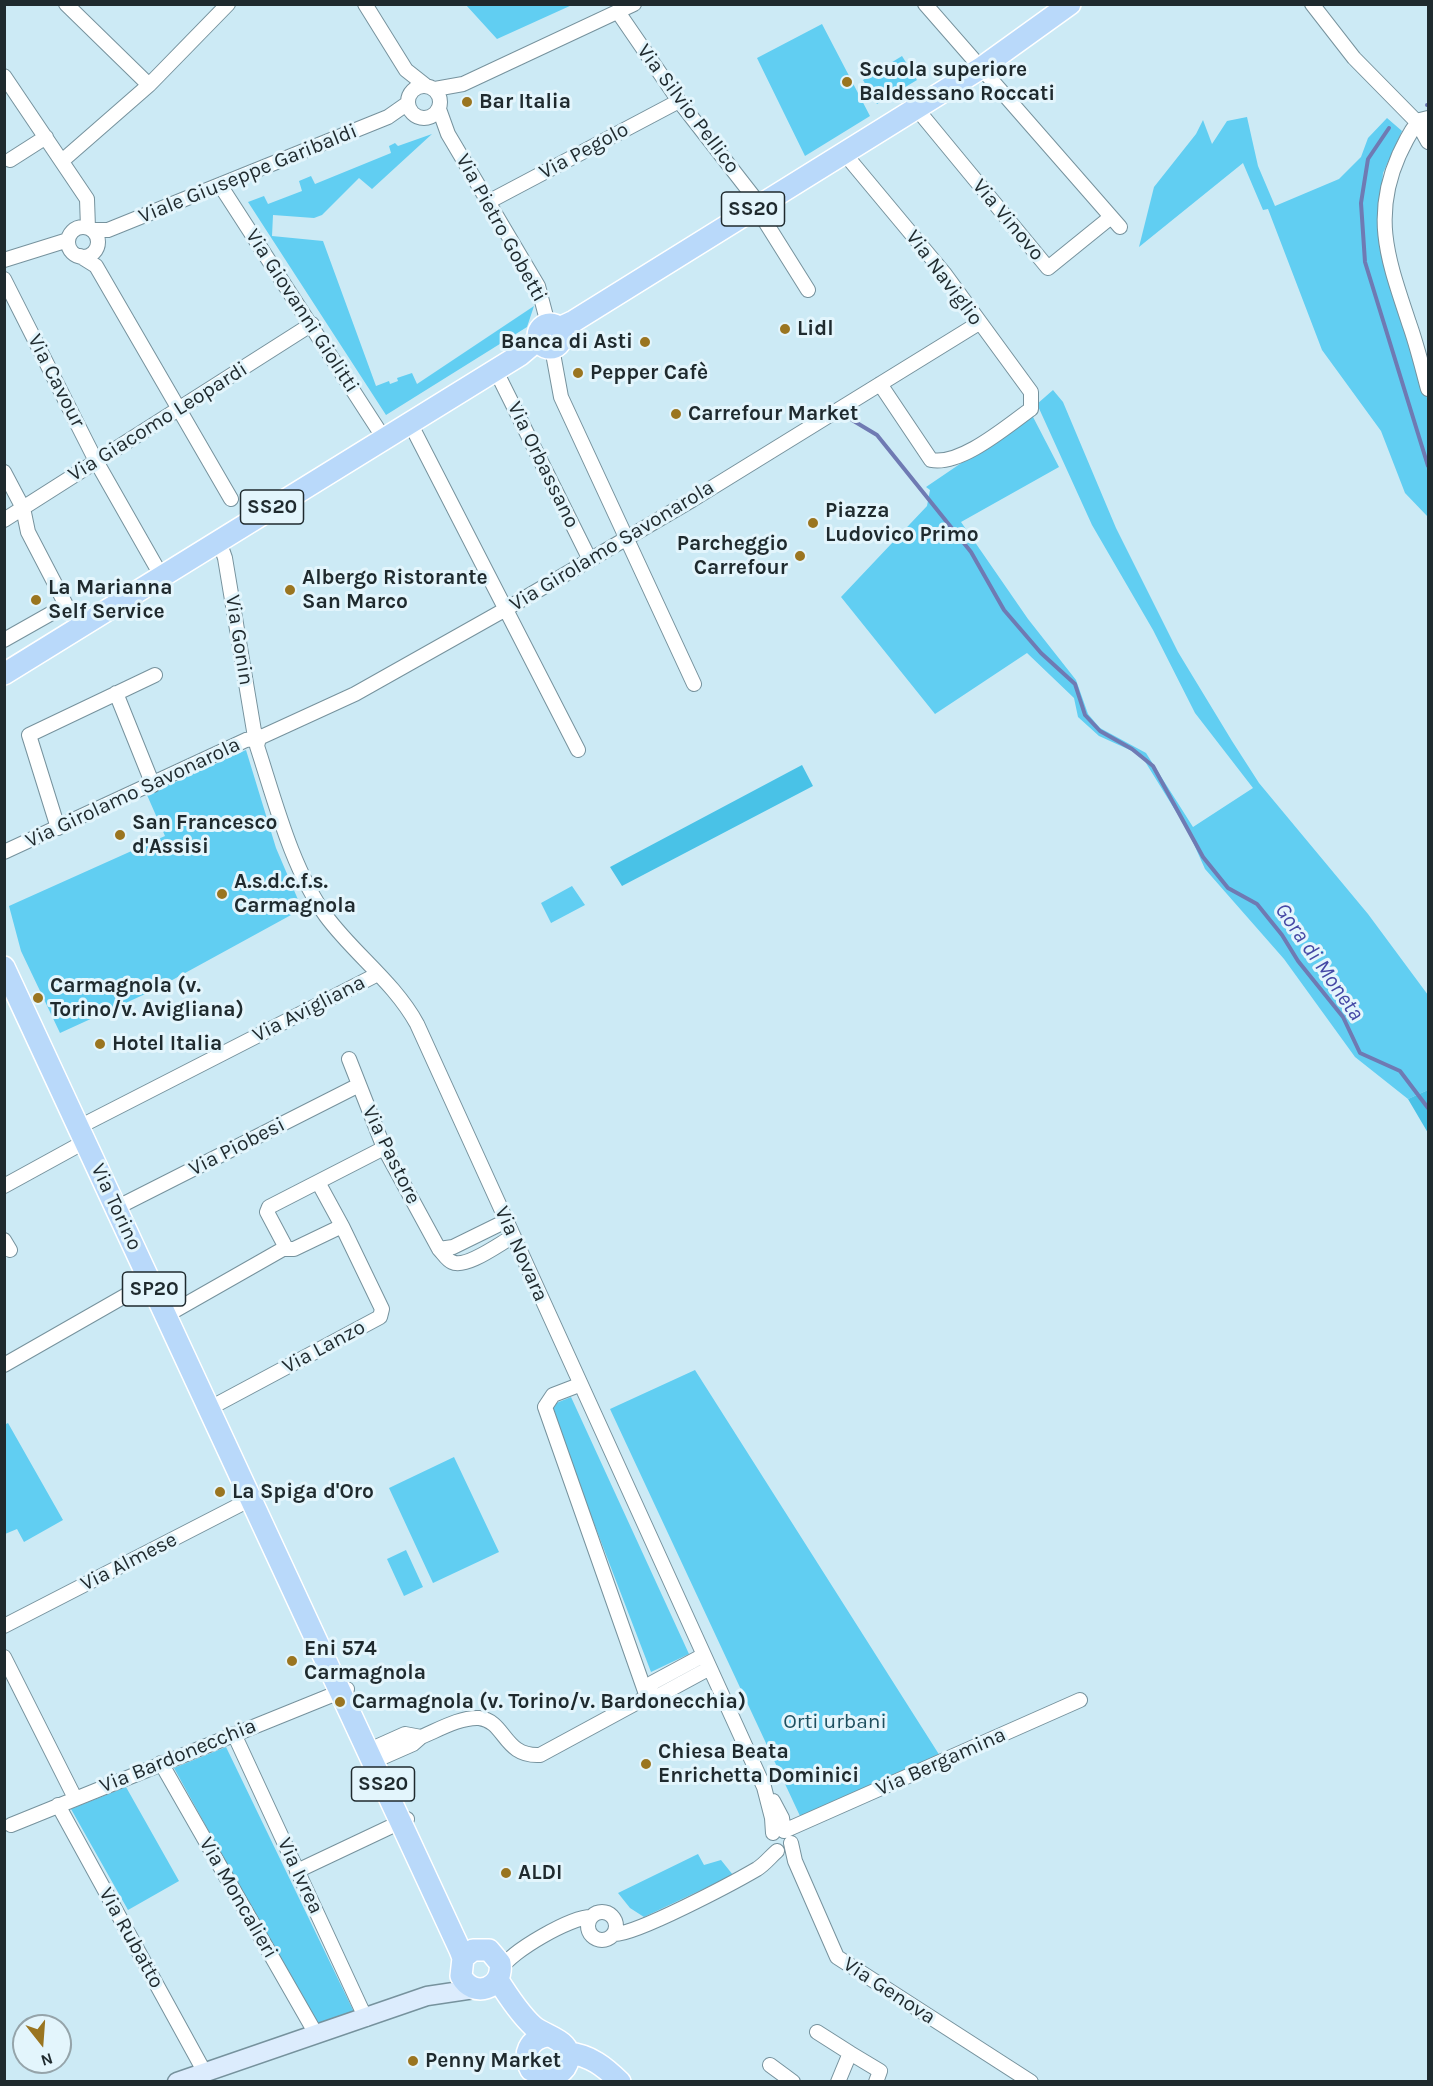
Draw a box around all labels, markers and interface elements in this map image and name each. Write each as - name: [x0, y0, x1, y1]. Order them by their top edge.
- street label: Via Silvio Pellico: [631, 39, 745, 179]
- place label: Scuola superiore Baldessano Roccati: [859, 57, 1055, 107]
- marker: Scuola superiore Baldessano Roccati: [840, 75, 854, 89]
- place label: Bar Italia: [479, 89, 571, 115]
- marker: Bar Italia: [460, 95, 474, 109]
- street label: Via Pegolo: [535, 117, 633, 185]
- street label: Viale Giuseppe Garibaldi: [135, 119, 361, 229]
- street label: Via Pietro Gobetti: [450, 150, 552, 306]
- street label: Via Vinovo: [967, 174, 1049, 266]
- road number: SS20: [722, 192, 784, 226]
- street label: Via Giovanni Giolitti: [240, 224, 364, 398]
- street label: Via Naviglio: [900, 225, 988, 331]
- place label: Lidl: [797, 316, 834, 342]
- marker: Lidl: [778, 322, 792, 336]
- place label: Banca di Asti: [501, 329, 633, 355]
- street label: Via Cavour: [22, 330, 90, 432]
- marker: Banca di Asti: [638, 335, 652, 349]
- street label: Via Giacomo Leopardi: [64, 357, 252, 487]
- place label: Pepper Cafè: [590, 360, 708, 386]
- marker: Pepper Cafè: [571, 366, 585, 380]
- street label: Via Orbassano: [502, 398, 584, 532]
- place label: Carrefour Market: [688, 401, 858, 427]
- marker: Carrefour Market: [669, 407, 683, 421]
- street label: Via Girolamo Savonarola: [505, 475, 719, 617]
- road number: SS20: [240, 490, 304, 524]
- place label: Piazza Ludovico Primo: [825, 498, 979, 548]
- marker: Piazza Ludovico Primo: [806, 516, 820, 530]
- place label: Parcheggio Carrefour: [677, 531, 788, 581]
- marker: Parcheggio Carrefour: [793, 549, 807, 563]
- place label: Albergo Ristorante San Marco: [302, 565, 488, 615]
- place label: La Marianna Self Service: [48, 575, 172, 625]
- marker: Albergo Ristorante San Marco: [283, 583, 297, 597]
- marker: La Marianna Self Service: [29, 593, 43, 607]
- street label: Via Gonin: [219, 593, 259, 687]
- street label: Via Girolamo Savonarola: [22, 732, 244, 854]
- place label: San Francesco d'Assisi: [132, 810, 277, 860]
- marker: San Francesco d'Assisi: [113, 828, 127, 842]
- place label: A.s.d.c.f.s. Carmagnola: [234, 869, 356, 919]
- marker: A.s.d.c.f.s. Carmagnola: [215, 887, 229, 901]
- water label: Gora di Moneta: [1269, 898, 1369, 1026]
- street label: Via Avigliana: [249, 970, 369, 1048]
- place label: Carmagnola (v. Torino/v. Avigliana): [50, 973, 244, 1023]
- marker: Carmagnola (v. Torino/v. Avigliana): [31, 991, 45, 1005]
- place label: Hotel Italia: [112, 1031, 222, 1057]
- marker: Hotel Italia: [93, 1037, 107, 1051]
- street label: Via Pastore: [356, 1102, 426, 1208]
- street label: Via Piobesi: [185, 1112, 289, 1182]
- street label: Via Torino: [85, 1160, 147, 1254]
- street label: Via Novara: [489, 1202, 553, 1306]
- road number: SP20: [122, 1272, 186, 1306]
- street label: Via Lanzo: [278, 1315, 370, 1379]
- place label: La Spiga d'Oro: [232, 1479, 374, 1505]
- marker: La Spiga d'Oro: [213, 1485, 227, 1499]
- street label: Via Almese: [77, 1527, 181, 1597]
- place label: Eni 574 Carmagnola: [304, 1636, 426, 1686]
- marker: Eni 574 Carmagnola: [285, 1654, 299, 1668]
- place label: Carmagnola (v. Torino/v. Bardonecchia): [352, 1689, 746, 1715]
- marker: Carmagnola (v. Torino/v. Bardonecchia): [333, 1695, 347, 1709]
- park label: Orti urbani: [783, 1709, 887, 1735]
- street label: Via Bardonecchia: [96, 1713, 260, 1799]
- street label: Via Bergamina: [872, 1722, 1010, 1802]
- place label: Chiesa Beata Enrichetta Dominici: [658, 1739, 859, 1789]
- marker: Chiesa Beata Enrichetta Dominici: [639, 1757, 653, 1771]
- road number: SS20: [352, 1767, 415, 1801]
- street label: Via Moncalieri: [193, 1833, 283, 1963]
- street label: Via Ivrea: [271, 1834, 329, 1918]
- place label: ALDI: [518, 1860, 562, 1886]
- marker: ALDI: [499, 1866, 513, 1880]
- street label: Via Rubatto: [93, 1883, 169, 1993]
- street label: Via Genova: [838, 1952, 940, 2030]
- north arrow: [12, 2014, 72, 2074]
- place label: Penny Market: [425, 2048, 561, 2074]
- text: N: [39, 2049, 55, 2071]
- marker: Penny Market: [406, 2054, 420, 2068]

